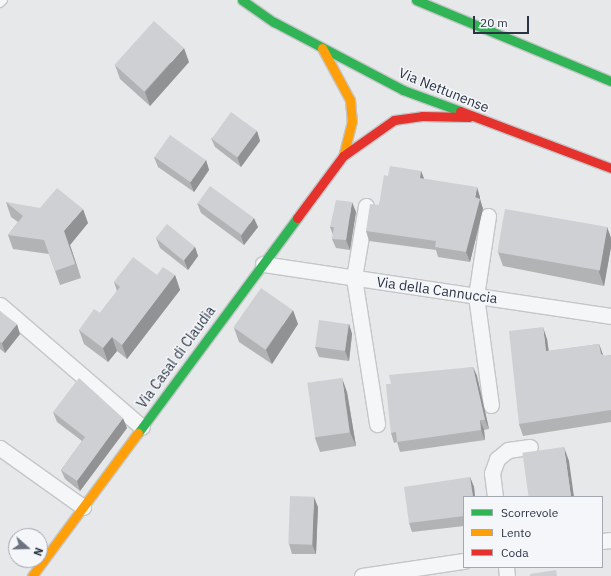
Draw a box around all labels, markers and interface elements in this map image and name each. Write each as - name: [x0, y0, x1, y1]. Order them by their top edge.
- scale bar: [475, 8, 531, 34]
- text: 20 m: [480, 15, 508, 30]
- street label: Via Nettunense: [396, 64, 492, 116]
- street label: Via della Cannuccia: [375, 273, 499, 307]
- street label: Via Casal di Claudia: [133, 303, 219, 411]
- legend: [463, 496, 603, 568]
- text: Scorrevole: [501, 505, 558, 520]
- text: Lento: [501, 525, 531, 540]
- north arrow: [8, 528, 48, 568]
- text: Coda: [501, 545, 529, 560]
- text: N: [30, 546, 46, 558]

